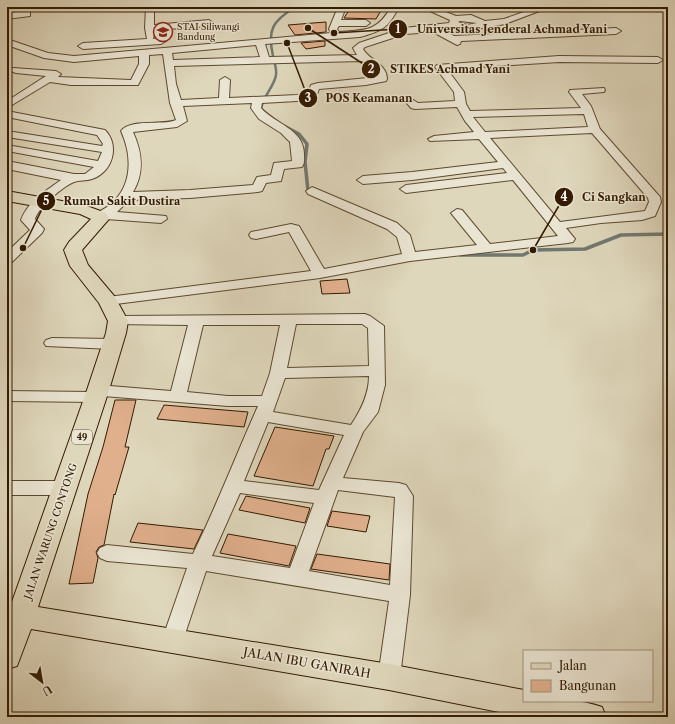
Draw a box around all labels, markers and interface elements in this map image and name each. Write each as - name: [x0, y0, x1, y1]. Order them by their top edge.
- callout: Universitas Jenderal Achmad Yani: [388, 18, 615, 41]
- school or university icon: STAI Siliwangi Bandung: [152, 21, 174, 43]
- place label: STAI Siliwangi Bandung: [177, 21, 240, 42]
- text: 1: [395, 21, 401, 36]
- text: Universitas Jenderal Achmad Yani: [417, 22, 607, 36]
- callout: STIKES Achmad Yani: [361, 57, 518, 80]
- text: 2: [367, 61, 375, 76]
- text: STIKES Achmad Yani: [390, 62, 510, 76]
- callout: POS Keamanan: [298, 87, 421, 110]
- text: 3: [305, 90, 312, 105]
- text: POS Keamanan: [325, 91, 413, 105]
- callout: Ci Sangkan: [554, 185, 654, 208]
- callout: Rumah Sakit Dustira: [36, 189, 189, 212]
- text: 4: [560, 189, 568, 204]
- text: Ci Sangkan: [582, 190, 646, 204]
- text: 5: [43, 193, 50, 208]
- text: Rumah Sakit Dustira: [64, 194, 181, 208]
- road number: 49: [72, 430, 92, 444]
- street label: JALAN WARUNG CONTONG: [20, 461, 80, 603]
- street label: JALAN IBU GANIRAH: [240, 644, 372, 681]
- legend: [523, 650, 653, 702]
- text: Jalan: [557, 658, 587, 673]
- north arrow: [22, 662, 62, 702]
- text: Bangunan: [559, 678, 617, 693]
- text: U: [40, 682, 55, 699]

